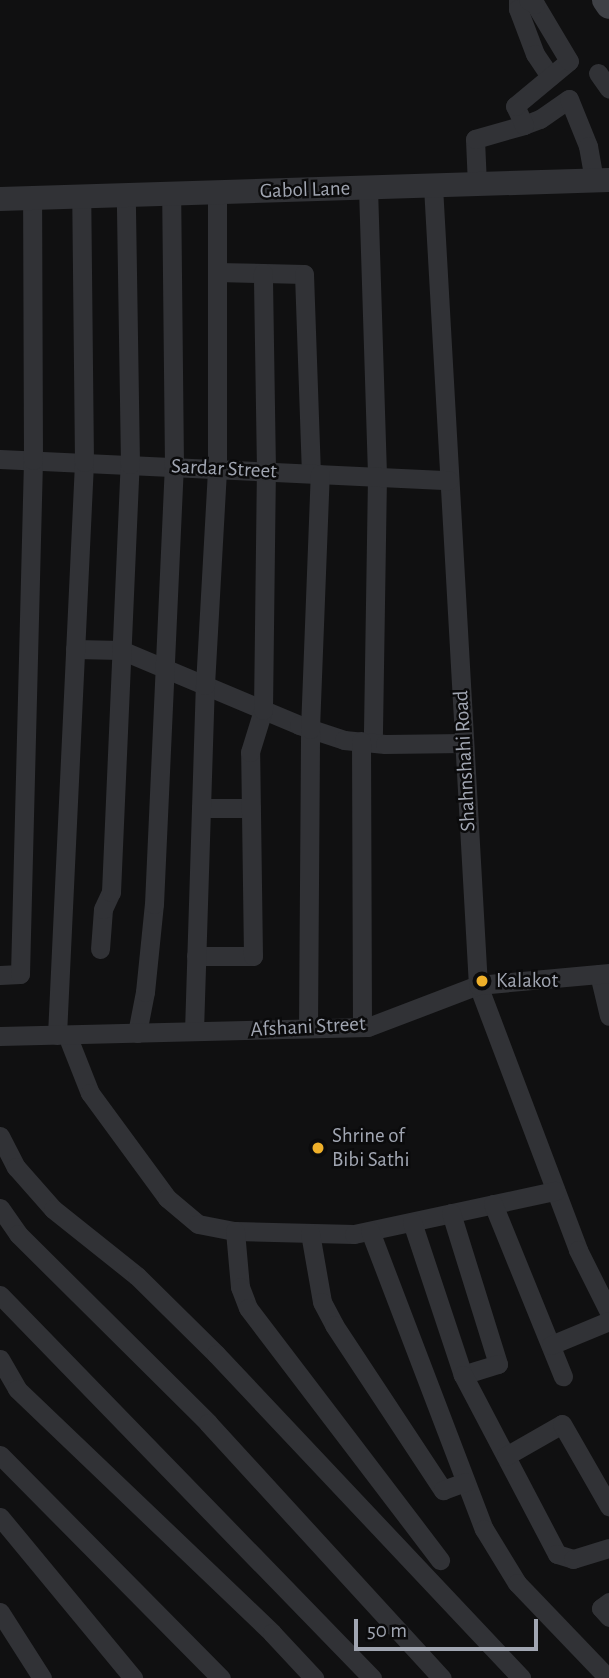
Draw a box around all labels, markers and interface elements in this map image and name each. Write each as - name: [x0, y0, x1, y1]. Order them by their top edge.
- street label: Gabol Lane: [259, 176, 351, 204]
- street label: Sardar Street: [171, 454, 277, 484]
- street label: Shahnshahi Road: [449, 690, 481, 832]
- place label: Kalakot: [496, 968, 558, 994]
- marker: Kalakot: [474, 973, 490, 989]
- street label: Afshani Street: [250, 1011, 366, 1043]
- place label: Shrine of Bibi Sathi: [332, 1123, 410, 1173]
- marker: Shrine of Bibi Sathi: [310, 1140, 326, 1156]
- scale bar: [357, 1604, 541, 1648]
- text: 50 m: [367, 1620, 407, 1641]

